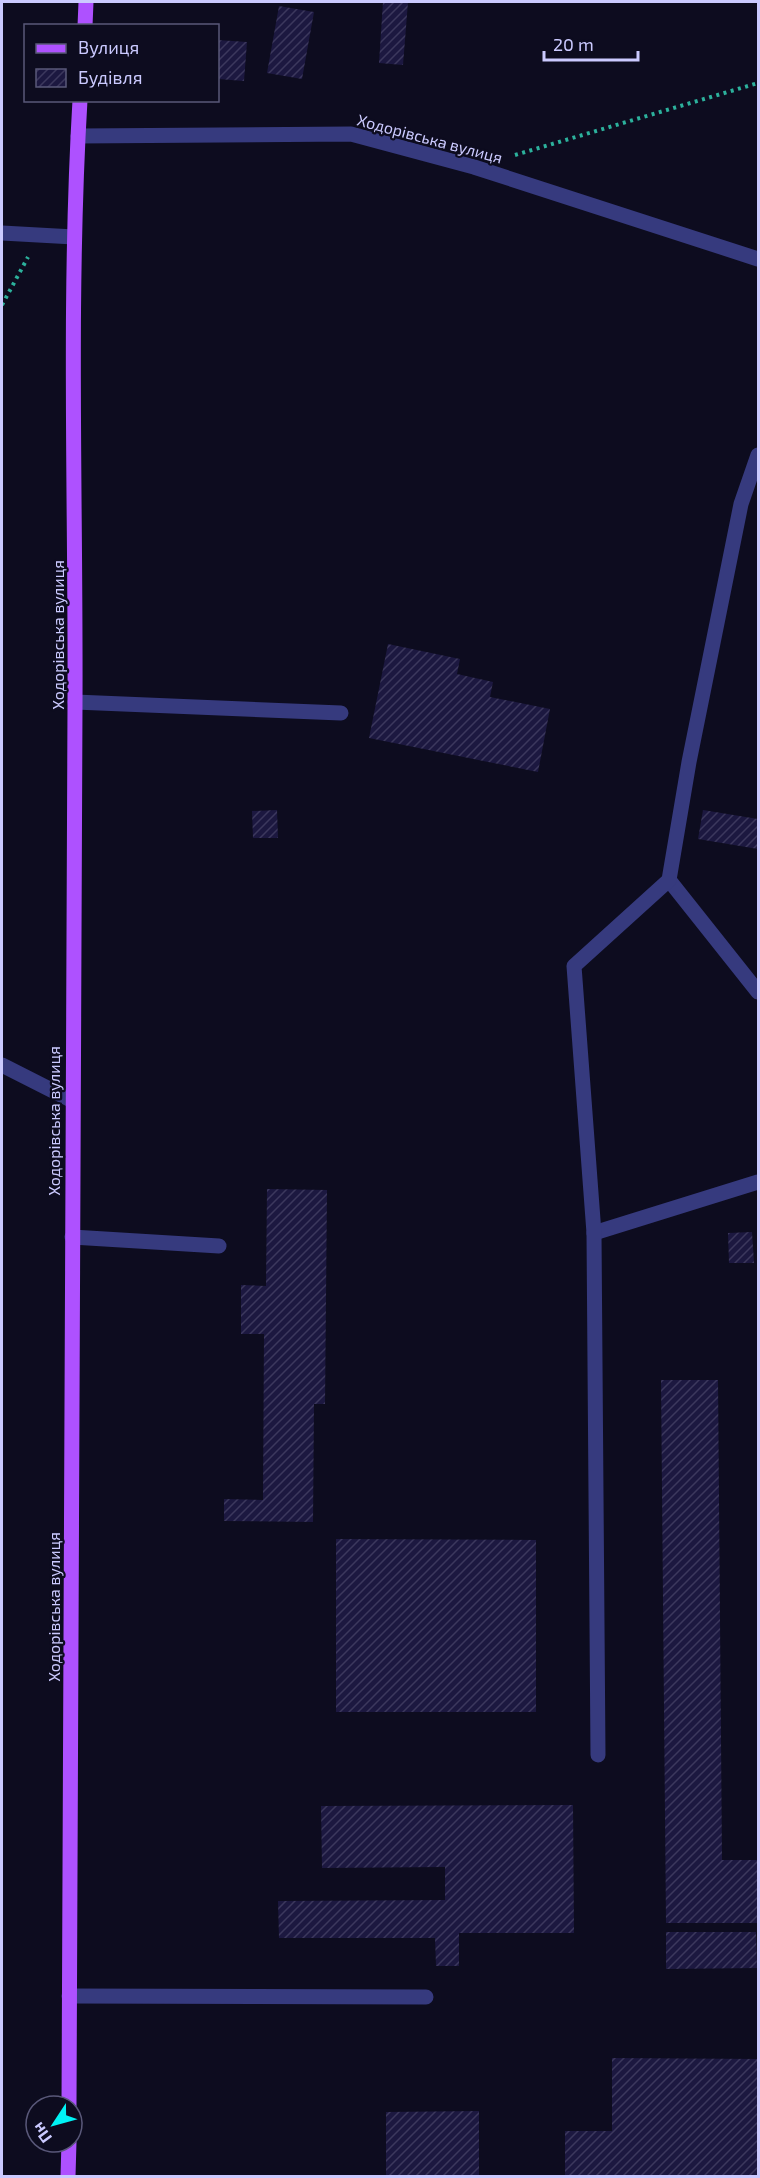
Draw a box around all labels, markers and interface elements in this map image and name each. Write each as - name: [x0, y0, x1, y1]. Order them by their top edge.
- legend: [24, 24, 219, 102]
- scale bar: [544, 24, 638, 62]
- text: 20 m: [553, 33, 594, 55]
- text: Вулиця: [78, 36, 139, 58]
- text: Будівля: [78, 66, 142, 88]
- street label: Ходорівська вулиця: [355, 109, 505, 168]
- street label: Ходорівська вулиця: [48, 560, 68, 710]
- street label: Ходорівська вулиця: [44, 1046, 64, 1196]
- street label: Ходорівська вулиця: [44, 1532, 64, 1682]
- north arrow: [24, 2094, 84, 2154]
- text: Пн: [28, 2119, 55, 2147]

